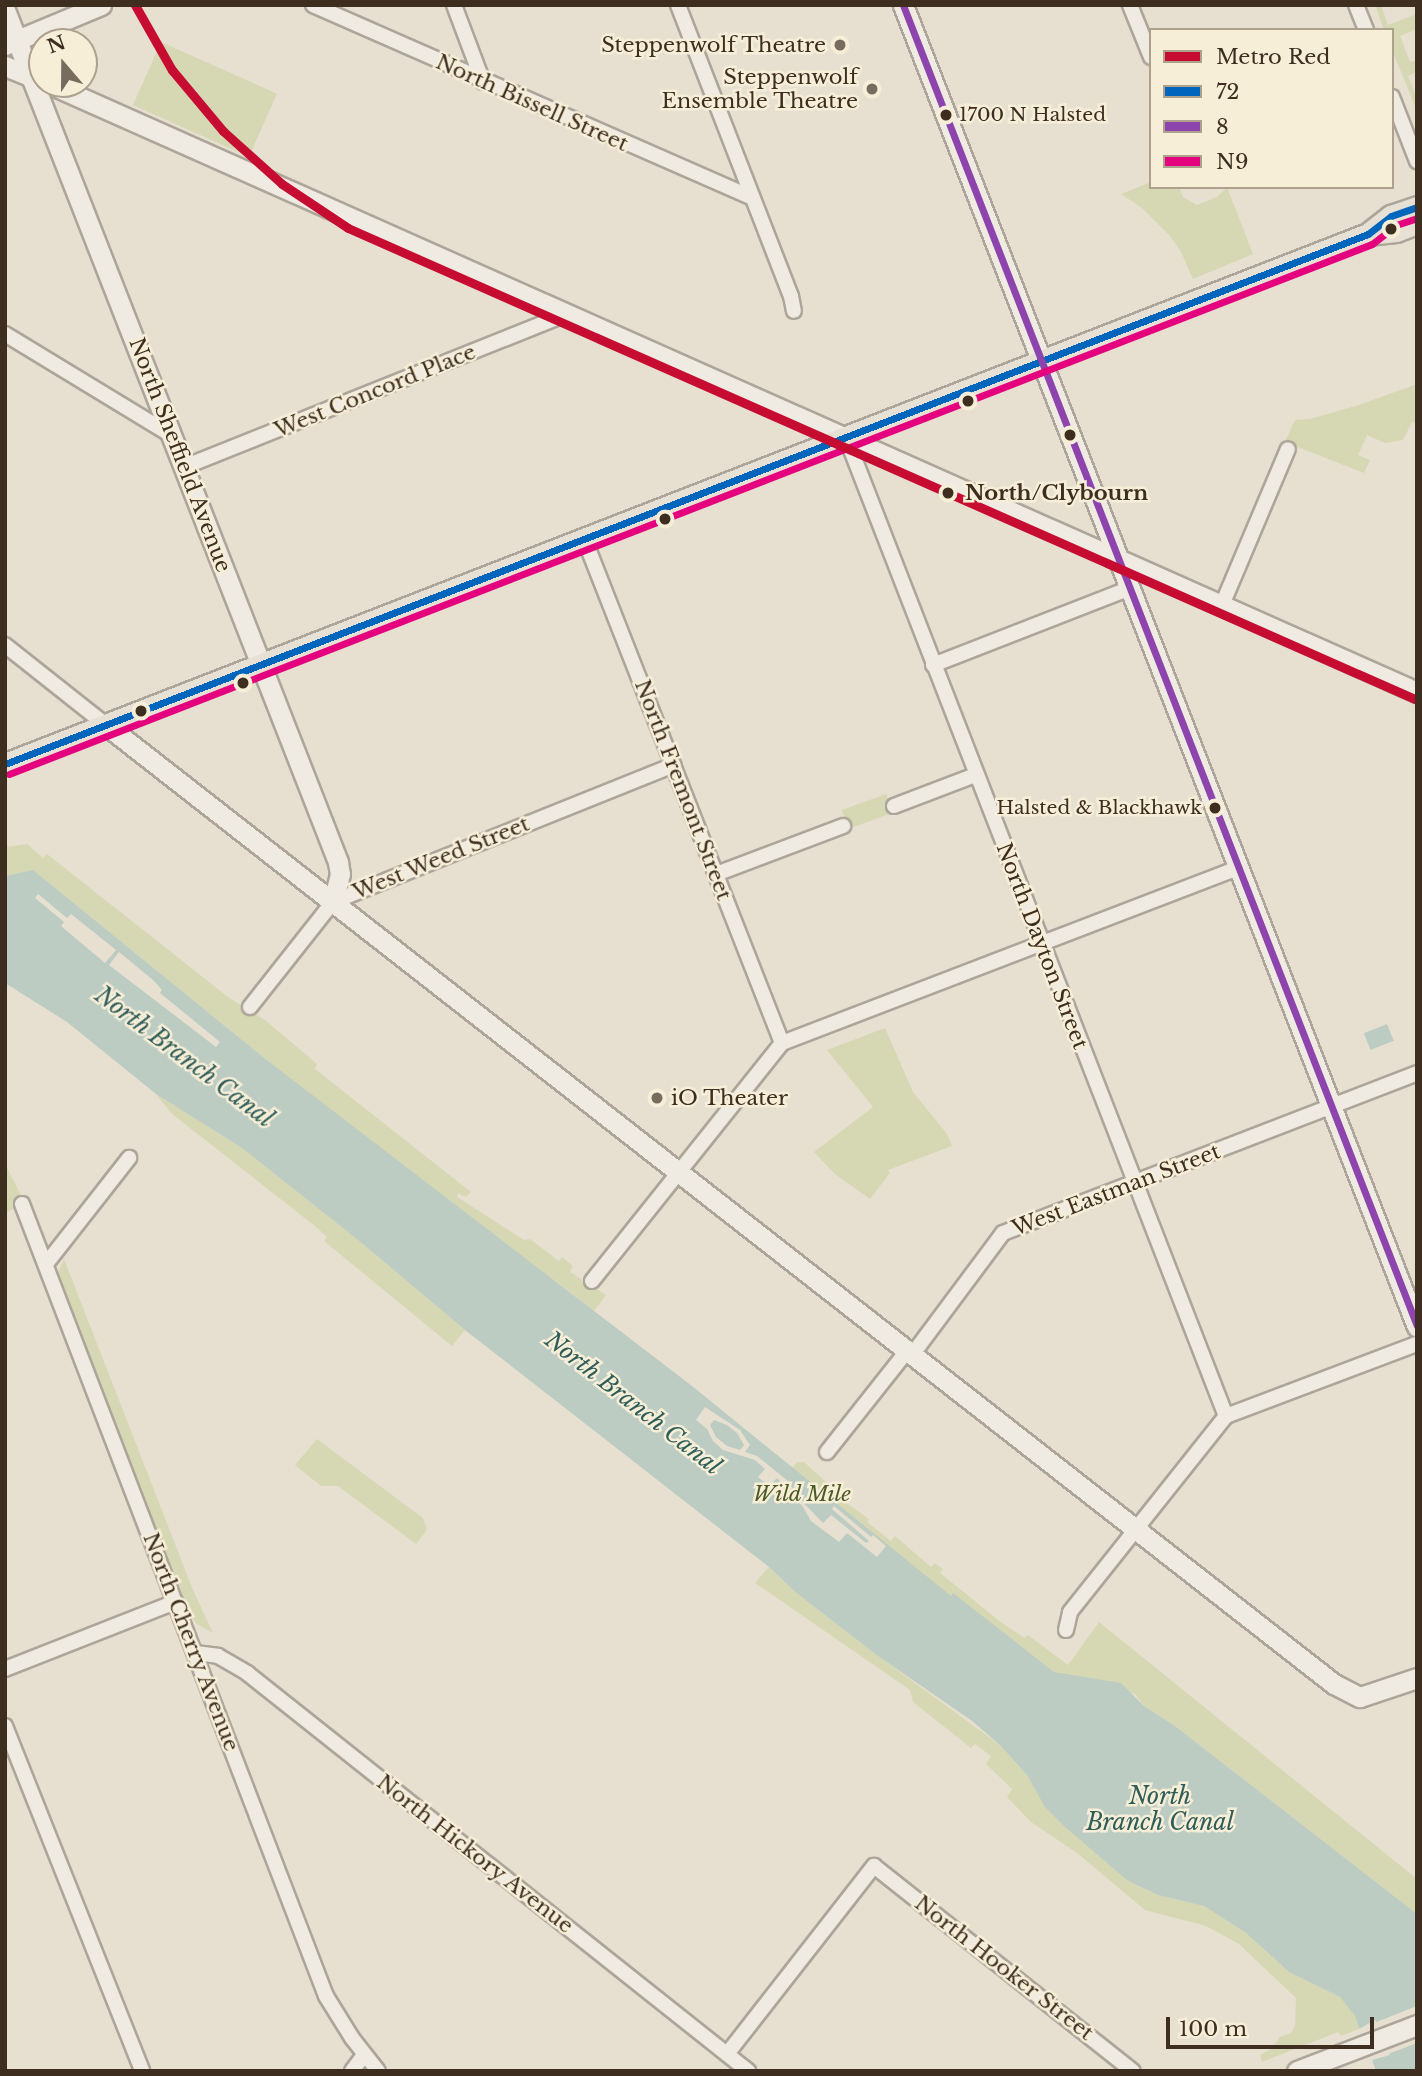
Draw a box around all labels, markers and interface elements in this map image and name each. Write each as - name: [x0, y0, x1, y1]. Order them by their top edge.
- north arrow: [28, 28, 98, 98]
- legend: [1149, 28, 1394, 189]
- text: N: [44, 31, 69, 59]
- place label: Steppenwolf Theatre: [600, 32, 826, 58]
- marker: Steppenwolf Theatre: [832, 37, 848, 53]
- text: Metro Red: [1216, 44, 1331, 70]
- street label: North Bissell Street: [432, 49, 632, 157]
- place label: Steppenwolf Ensemble Theatre: [661, 64, 858, 114]
- text: 72: [1216, 79, 1239, 105]
- marker: Steppenwolf Ensemble Theatre: [864, 81, 880, 97]
- place label: 1700 N Halsted: [959, 104, 1106, 126]
- marker: 1700 N Halsted: [939, 108, 953, 122]
- text: 8: [1216, 114, 1229, 140]
- text: N9: [1216, 149, 1248, 175]
- unlabelled marker: [1384, 222, 1398, 236]
- street label: North Sheffield Avenue: [123, 334, 237, 576]
- street label: West Concord Place: [271, 339, 479, 443]
- unlabelled marker: [961, 394, 975, 408]
- unlabelled marker: [1063, 428, 1077, 442]
- place label: North/Clybourn: [965, 480, 1148, 506]
- marker: North/Clybourn: [937, 482, 959, 504]
- unlabelled marker: [658, 512, 672, 526]
- unlabelled marker: [236, 676, 250, 690]
- street label: North Fremont Street: [629, 676, 737, 904]
- unlabelled marker: [134, 704, 148, 718]
- place label: Halsted & Blackhawk: [996, 797, 1202, 819]
- marker: Halsted & Blackhawk: [1208, 801, 1222, 815]
- street label: West Weed Street: [349, 811, 533, 905]
- street label: North Dayton Street: [991, 839, 1093, 1053]
- water label: North Branch Canal: [89, 981, 279, 1133]
- place label: iO Theater: [671, 1085, 789, 1111]
- marker: iO Theater: [649, 1090, 665, 1106]
- street label: West Eastman Street: [1008, 1139, 1224, 1241]
- water label: North Branch Canal: [539, 1325, 727, 1481]
- park label: Wild Mile: [753, 1481, 851, 1507]
- street label: North Cherry Avenue: [137, 1529, 245, 1755]
- street label: North Hickory Avenue: [371, 1769, 579, 1939]
- water label: North Branch Canal: [1086, 1782, 1234, 1836]
- street label: North Hooker Street: [909, 1890, 1099, 2046]
- scale bar: [1170, 2002, 1378, 2046]
- text: 100 m: [1179, 2016, 1247, 2042]

